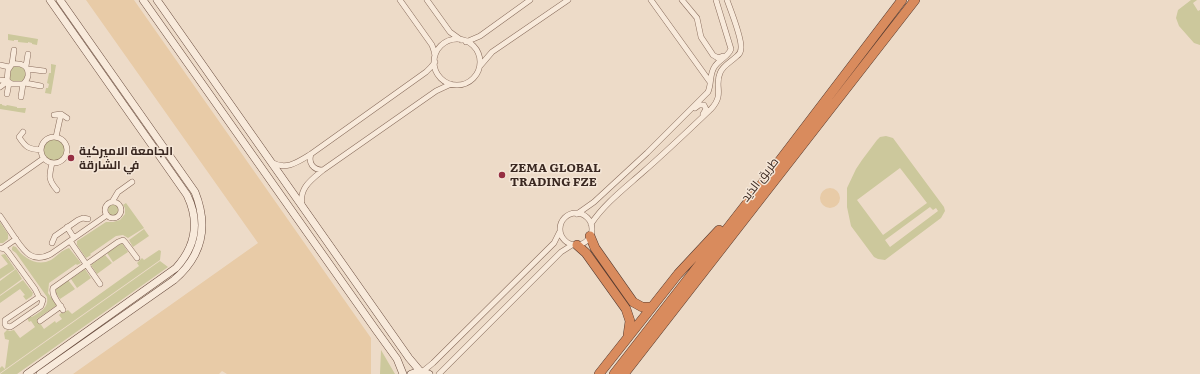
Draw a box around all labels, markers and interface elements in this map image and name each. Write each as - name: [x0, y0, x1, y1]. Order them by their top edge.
- place label: الجامعة الاميركية في الشارقة: [79, 144, 173, 172]
- marker: الجامعة الاميركية في الشارقة: [66, 153, 76, 163]
- street label: طريق الذيد: [738, 155, 782, 205]
- place label: ZEMA GLOBAL TRADING FZE: [510, 161, 601, 189]
- marker: ZEMA GLOBAL TRADING FZE: [497, 170, 507, 180]

